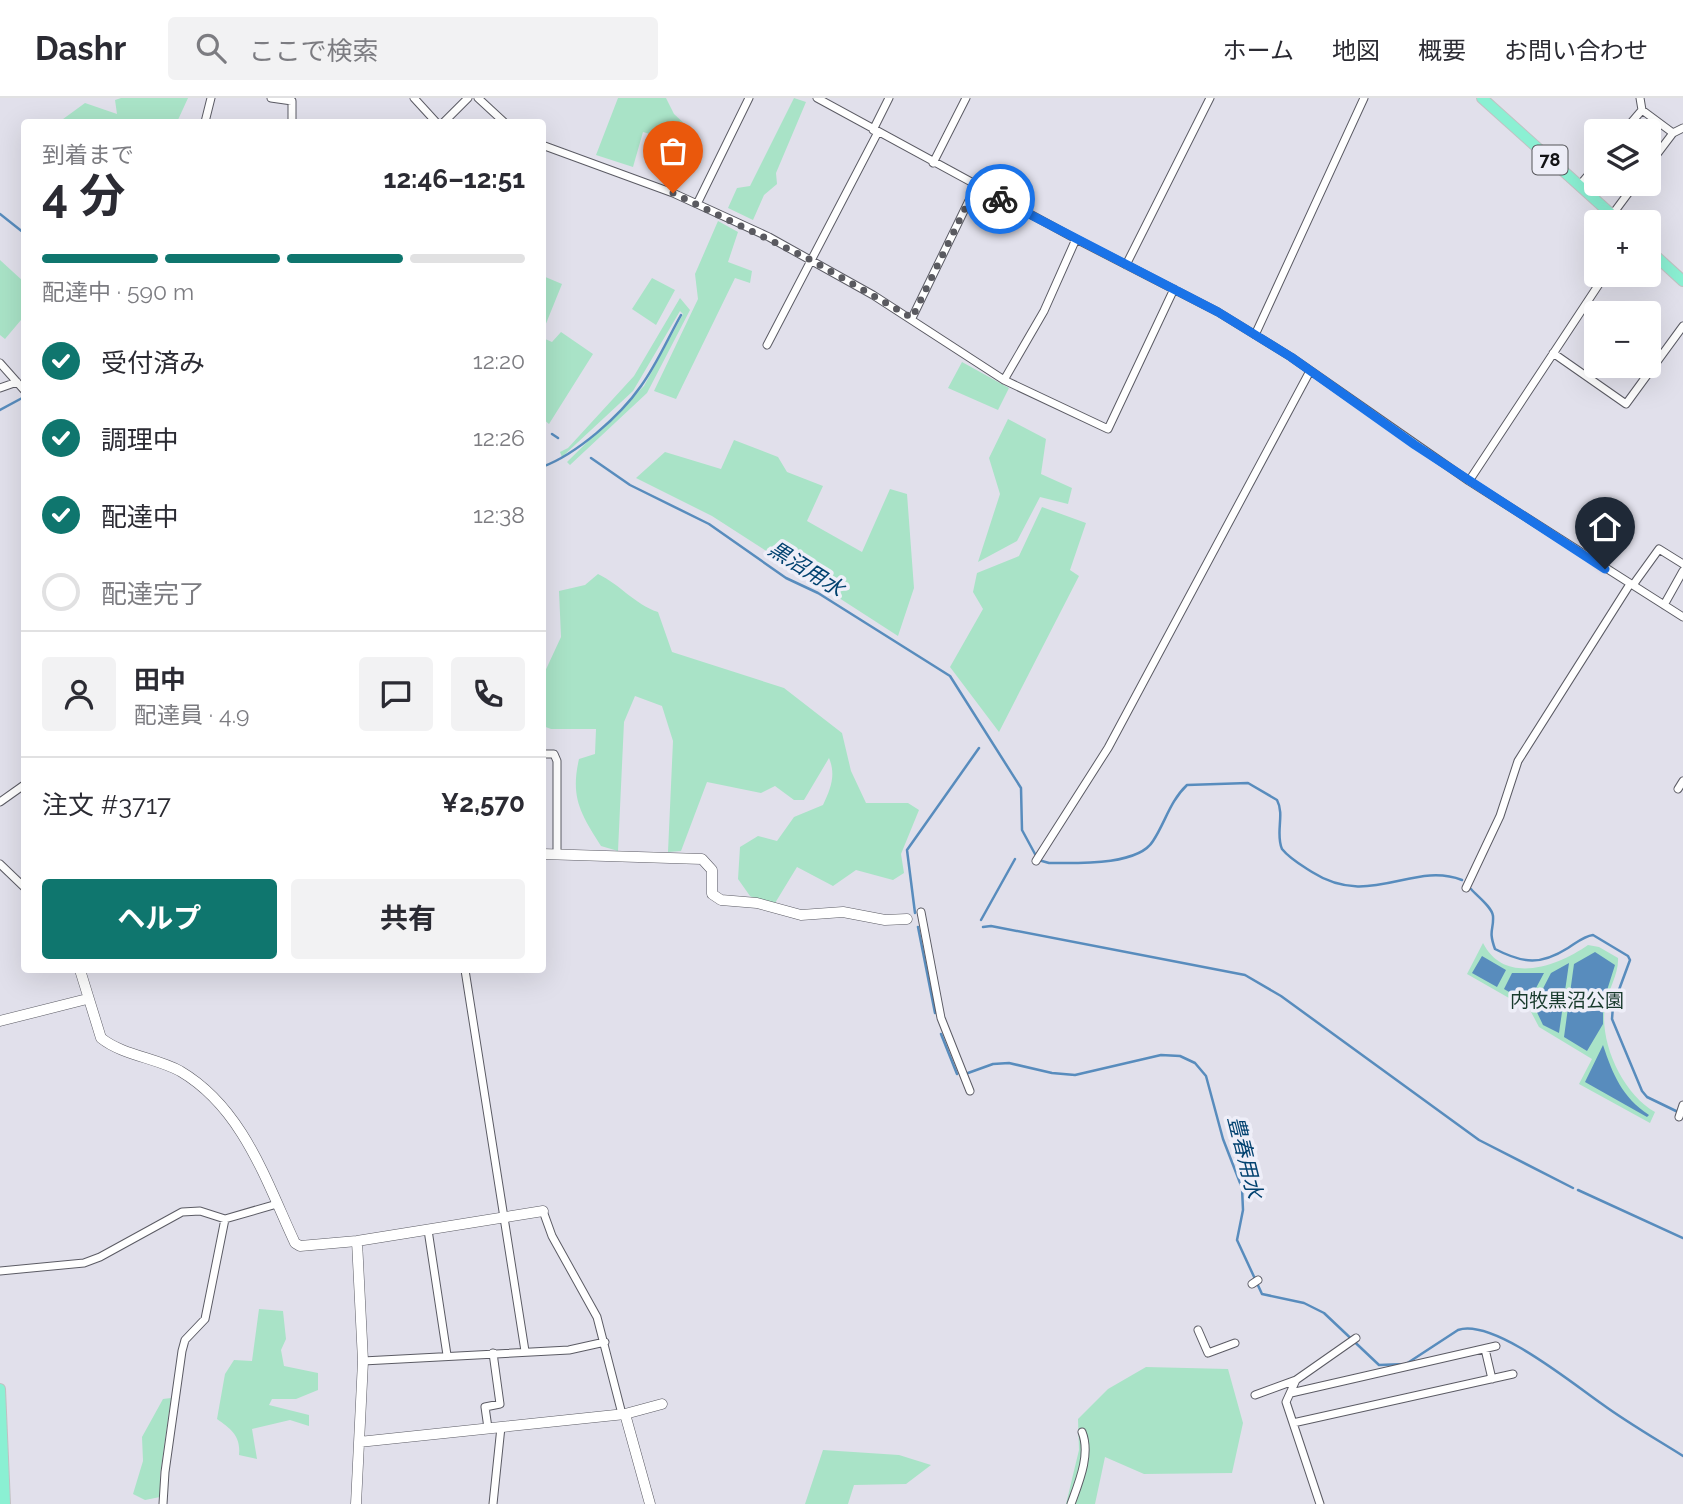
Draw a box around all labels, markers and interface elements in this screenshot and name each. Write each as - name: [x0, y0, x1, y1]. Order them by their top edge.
- search box: [168, 17, 658, 80]
- text: Dashr: [35, 29, 126, 68]
- icon: search: [192, 29, 230, 67]
- text: ここで検索: [248, 36, 378, 66]
- text: ホーム: [1223, 36, 1294, 65]
- text: 地図: [1332, 36, 1380, 65]
- text: 概要: [1418, 36, 1466, 65]
- text: お問い合わせ: [1504, 36, 1648, 65]
- map controls: [1584, 119, 1661, 378]
- button: layers: [1584, 119, 1661, 196]
- pin: [643, 121, 703, 193]
- icon: bag: [654, 132, 692, 170]
- text: 到着まで: [42, 141, 134, 168]
- road number: 78: [1532, 146, 1568, 174]
- text: 12:46–12:51: [384, 164, 525, 194]
- courier: [965, 164, 1035, 234]
- text: 4 分: [42, 169, 125, 223]
- icon: bike: [981, 180, 1019, 218]
- button: +: [1584, 210, 1661, 287]
- text: 配達中 · 590 m: [42, 278, 194, 305]
- button: −: [1584, 301, 1661, 378]
- icon: check: [42, 342, 80, 380]
- text: 12:20: [473, 347, 525, 374]
- text: 受付済み: [101, 348, 205, 378]
- icon: check: [42, 419, 80, 457]
- text: 12:26: [473, 424, 525, 451]
- text: 調理中: [101, 425, 179, 455]
- icon: check: [42, 496, 80, 534]
- pin: [1575, 497, 1635, 569]
- text: 12:38: [473, 501, 525, 528]
- text: 配達中: [101, 502, 179, 532]
- icon: home: [1586, 508, 1624, 546]
- water label: 黒沼用水: [764, 536, 850, 602]
- text: 配達完了: [101, 579, 205, 609]
- button: person: [42, 657, 116, 731]
- button: chat: [359, 657, 433, 731]
- button: phone: [451, 657, 525, 731]
- text: 田中: [134, 665, 186, 695]
- text: 配達員 · 4.9: [134, 701, 249, 728]
- text: ¥2,570: [441, 788, 525, 818]
- text: 注文 #3717: [42, 790, 171, 820]
- button: ヘルプ: [42, 879, 277, 959]
- button: 共有: [291, 879, 525, 959]
- park label: 内牧黒沼公園: [1510, 989, 1624, 1011]
- water label: 豊春用水: [1223, 1113, 1268, 1203]

